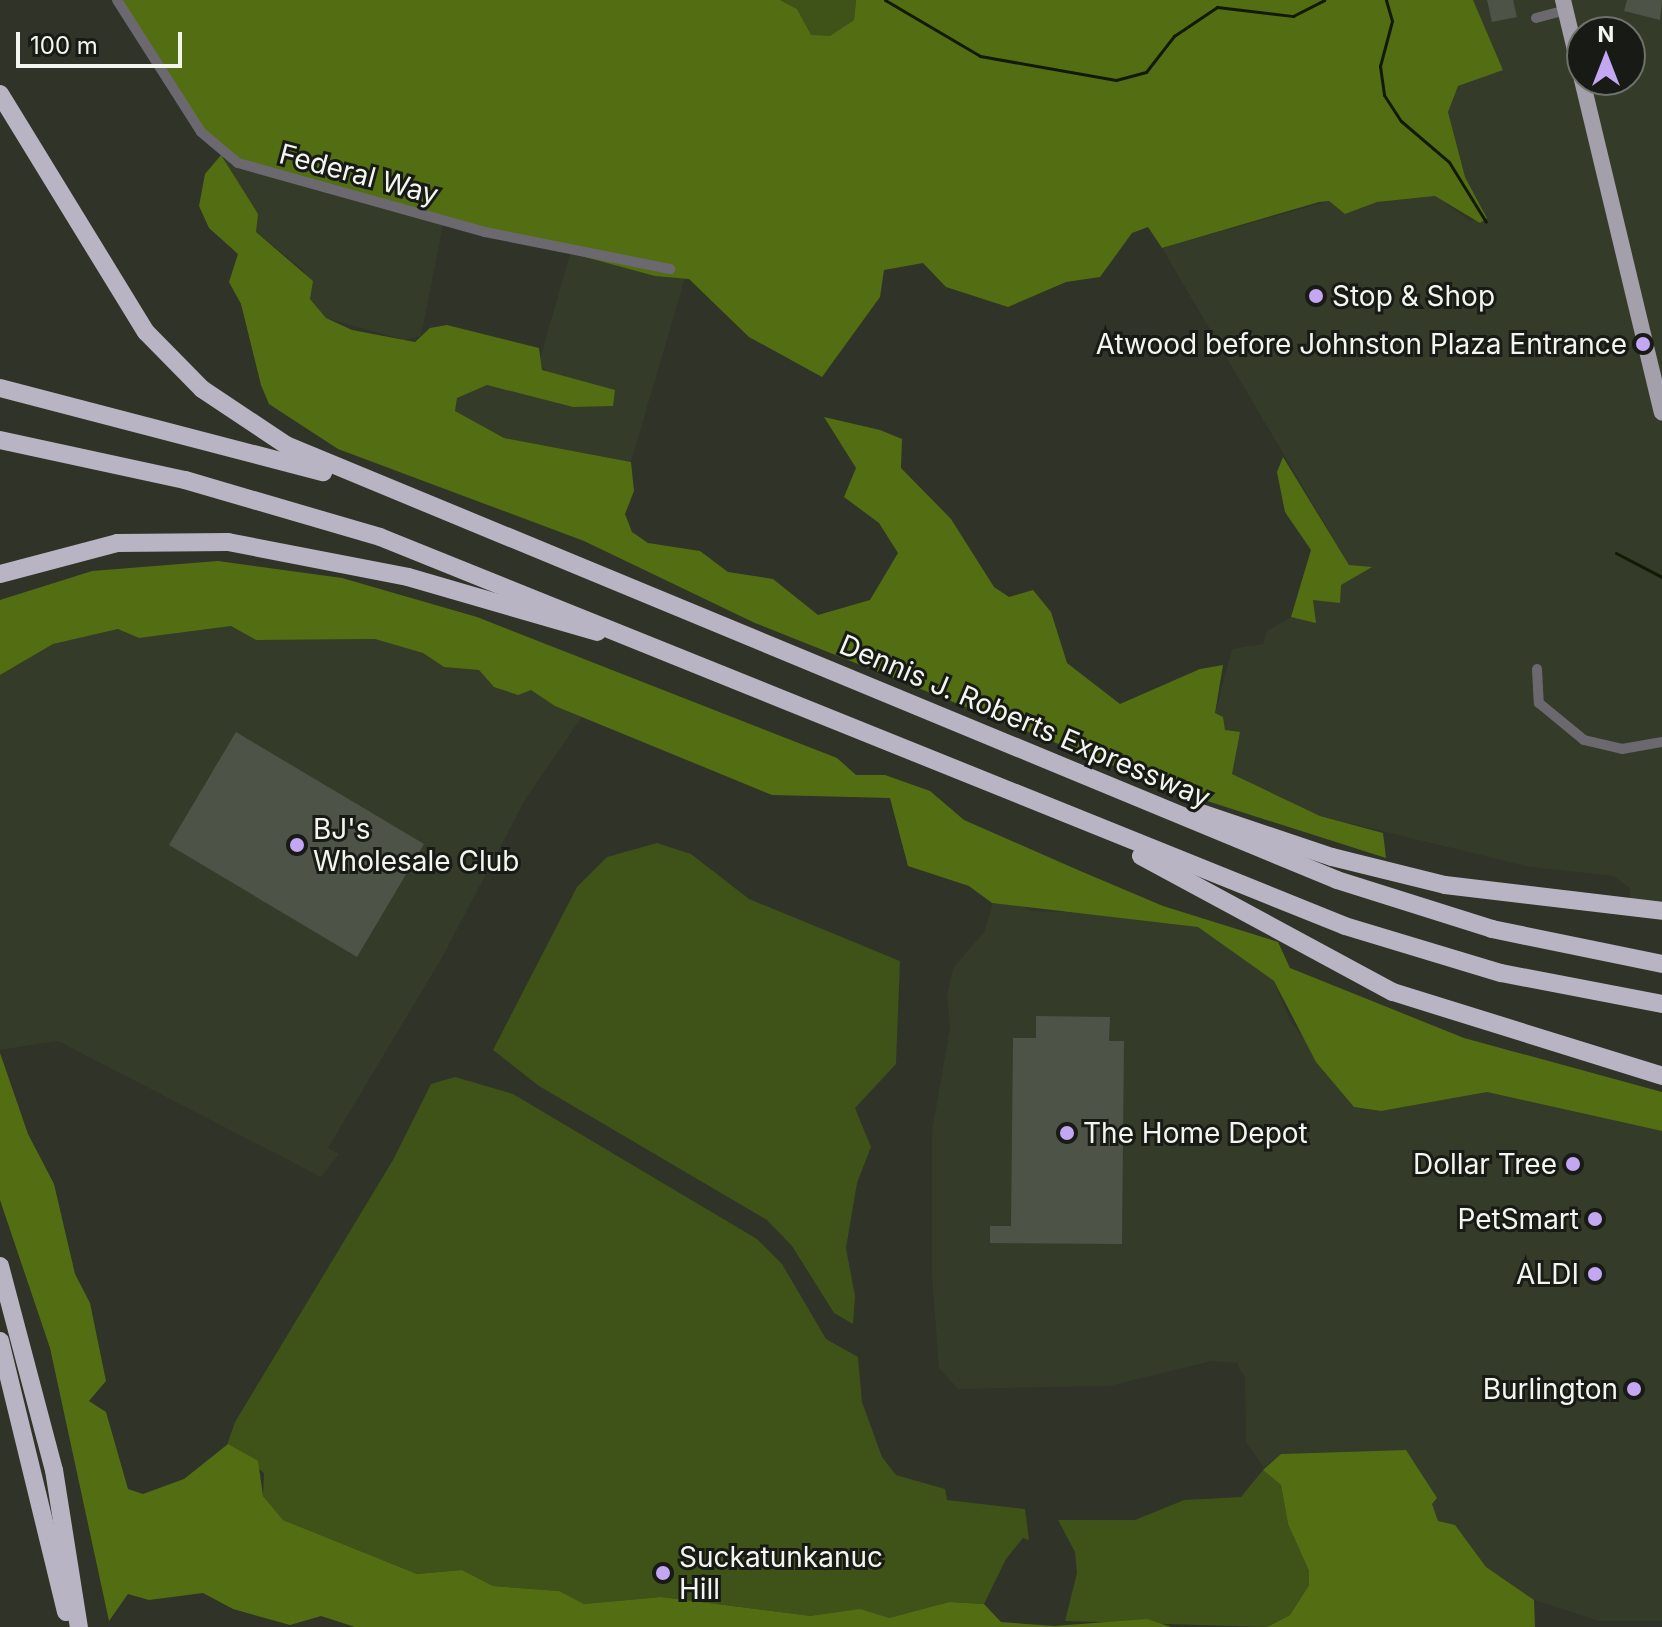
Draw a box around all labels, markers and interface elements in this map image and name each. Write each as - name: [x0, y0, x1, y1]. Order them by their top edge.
- scale bar: [20, 16, 186, 66]
- north arrow: [1566, 16, 1646, 96]
- text: N: [1598, 21, 1614, 47]
- text: 100 m: [30, 31, 98, 60]
- street label: Federal Way: [276, 137, 442, 211]
- place label: Stop & Shop: [1332, 279, 1495, 313]
- marker: Stop & Shop: [1307, 287, 1325, 305]
- place label: Atwood before Johnston Plaza Entrance: [1096, 327, 1627, 361]
- marker: Atwood before Johnston Plaza Entrance: [1634, 335, 1652, 353]
- street label: Dennis J. Roberts Expressway: [835, 627, 1215, 815]
- place label: BJ's Wholesale Club: [313, 812, 519, 878]
- marker: BJ's Wholesale Club: [288, 836, 306, 854]
- place label: The Home Depot: [1083, 1116, 1308, 1150]
- marker: The Home Depot: [1058, 1124, 1076, 1142]
- place label: Dollar Tree: [1413, 1147, 1557, 1181]
- marker: Dollar Tree: [1564, 1155, 1582, 1173]
- place label: PetSmart: [1457, 1202, 1579, 1236]
- marker: PetSmart: [1586, 1210, 1604, 1228]
- place label: ALDI: [1516, 1257, 1579, 1291]
- marker: ALDI: [1586, 1265, 1604, 1283]
- place label: Burlington: [1483, 1372, 1618, 1406]
- marker: Burlington: [1625, 1380, 1643, 1398]
- place label: Suckatunkanuc Hill: [679, 1540, 883, 1606]
- marker: Suckatunkanuc Hill: [654, 1564, 672, 1582]

